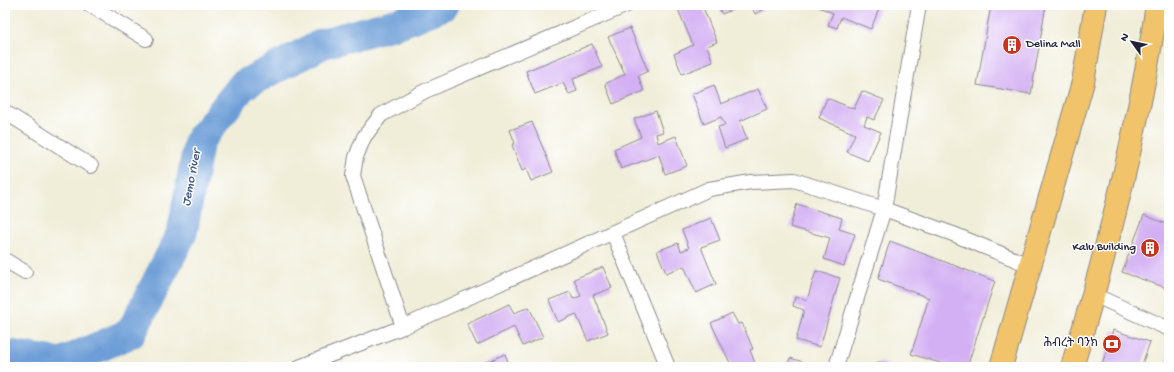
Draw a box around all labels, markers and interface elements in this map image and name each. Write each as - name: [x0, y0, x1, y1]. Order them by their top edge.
- north arrow: [1112, 22, 1152, 62]
- text: N: [1118, 31, 1132, 44]
- building icon: Delina Mall: [1001, 34, 1023, 56]
- place label: Delina Mall: [1025, 38, 1081, 52]
- water label: Jemo river: [179, 146, 205, 207]
- building icon: Kalu Building: [1139, 237, 1161, 259]
- place label: Kalu Building: [1072, 241, 1136, 255]
- bank icon: ሕብረት ባንክ: [1101, 333, 1123, 355]
- place label: ሕብረት ባንክ: [1043, 336, 1098, 351]

